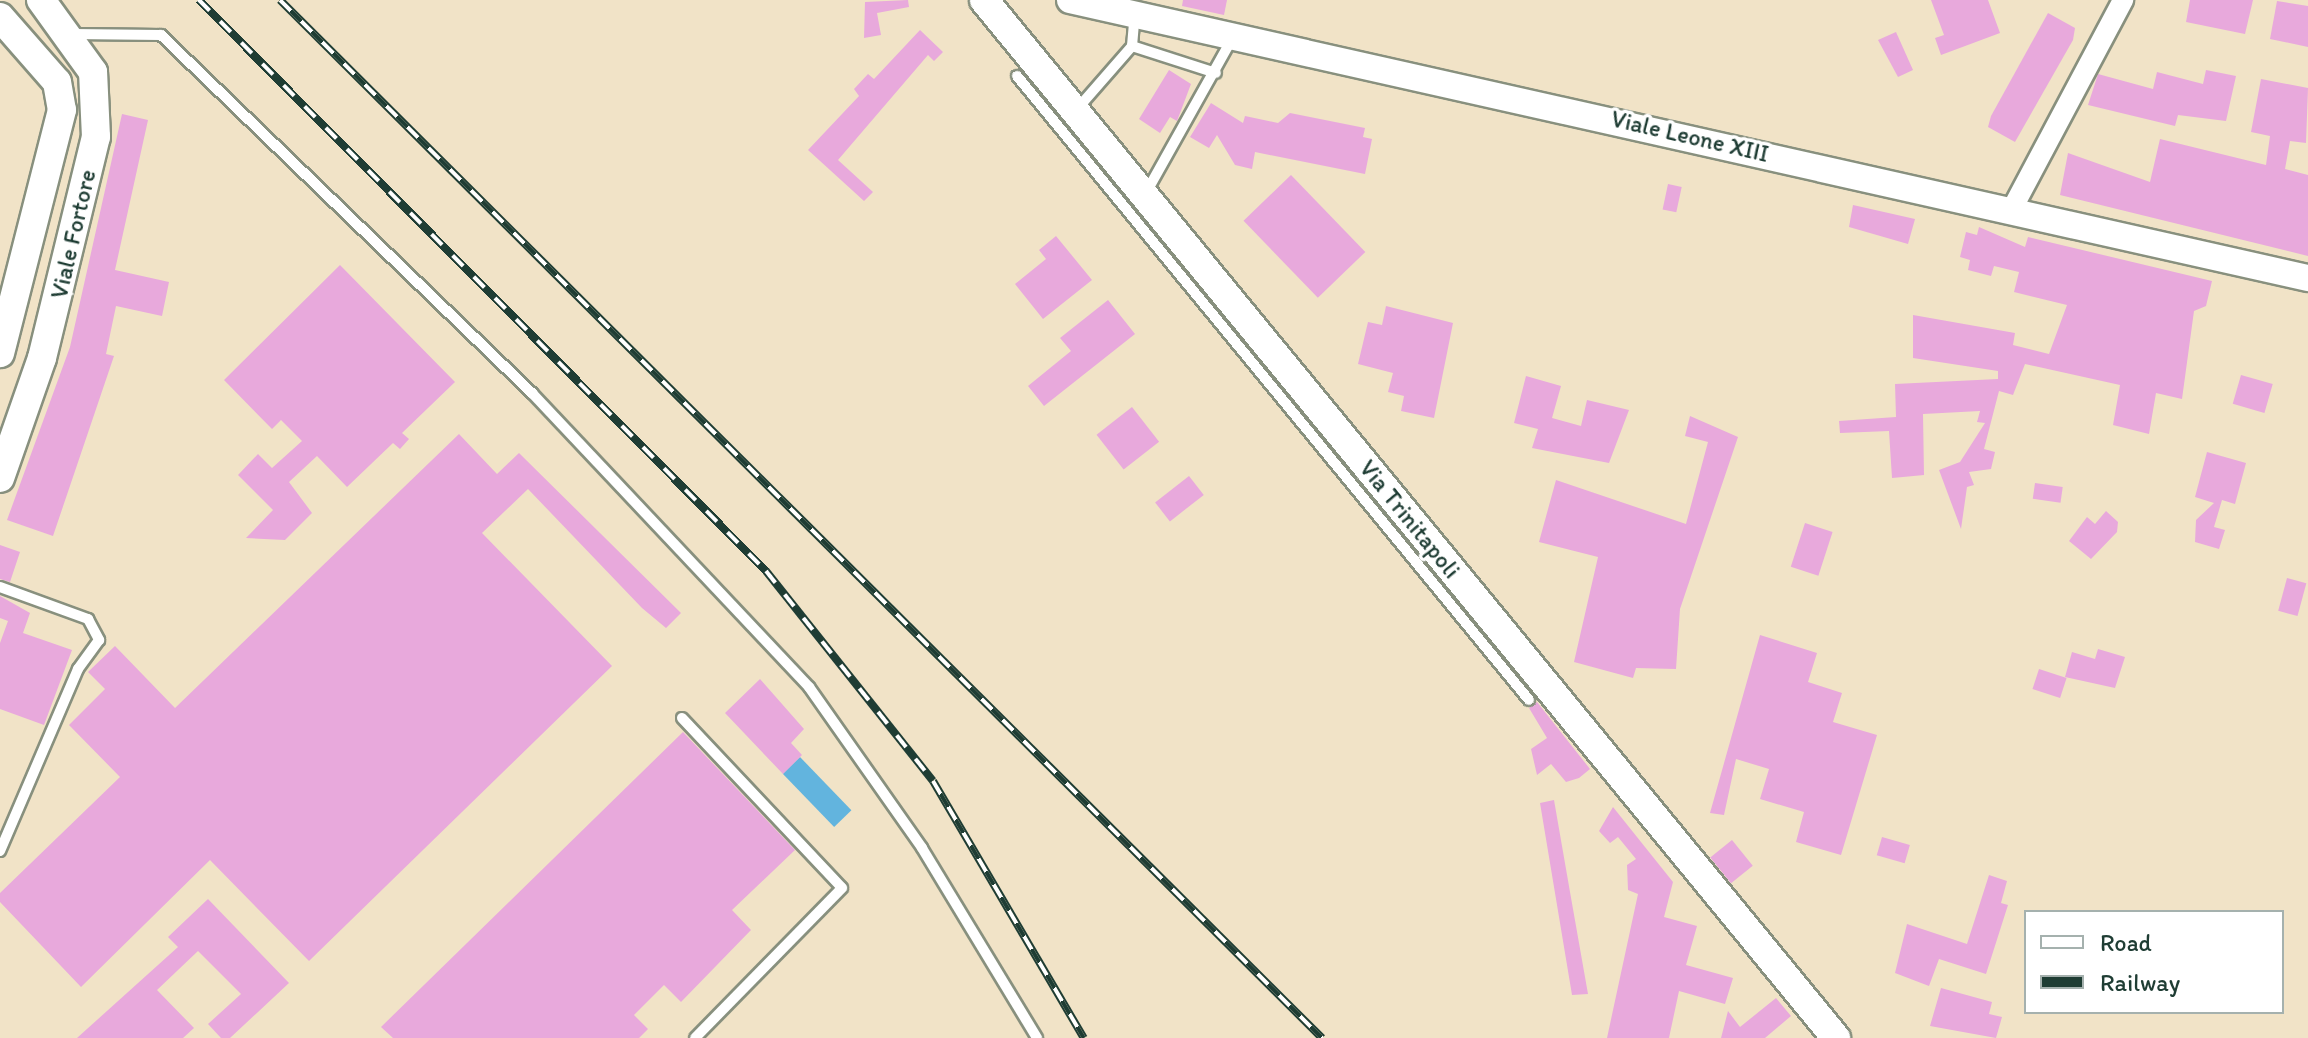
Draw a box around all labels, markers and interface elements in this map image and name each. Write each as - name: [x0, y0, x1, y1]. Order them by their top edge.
- street label: Viale Leone XIII: [1608, 104, 1772, 168]
- street label: Viale Fortore: [44, 167, 102, 301]
- street label: Via Trinitapoli: [1354, 454, 1466, 584]
- legend: [2024, 910, 2284, 1014]
- text: Road: [2100, 928, 2152, 957]
- text: Railway: [2100, 968, 2180, 997]

